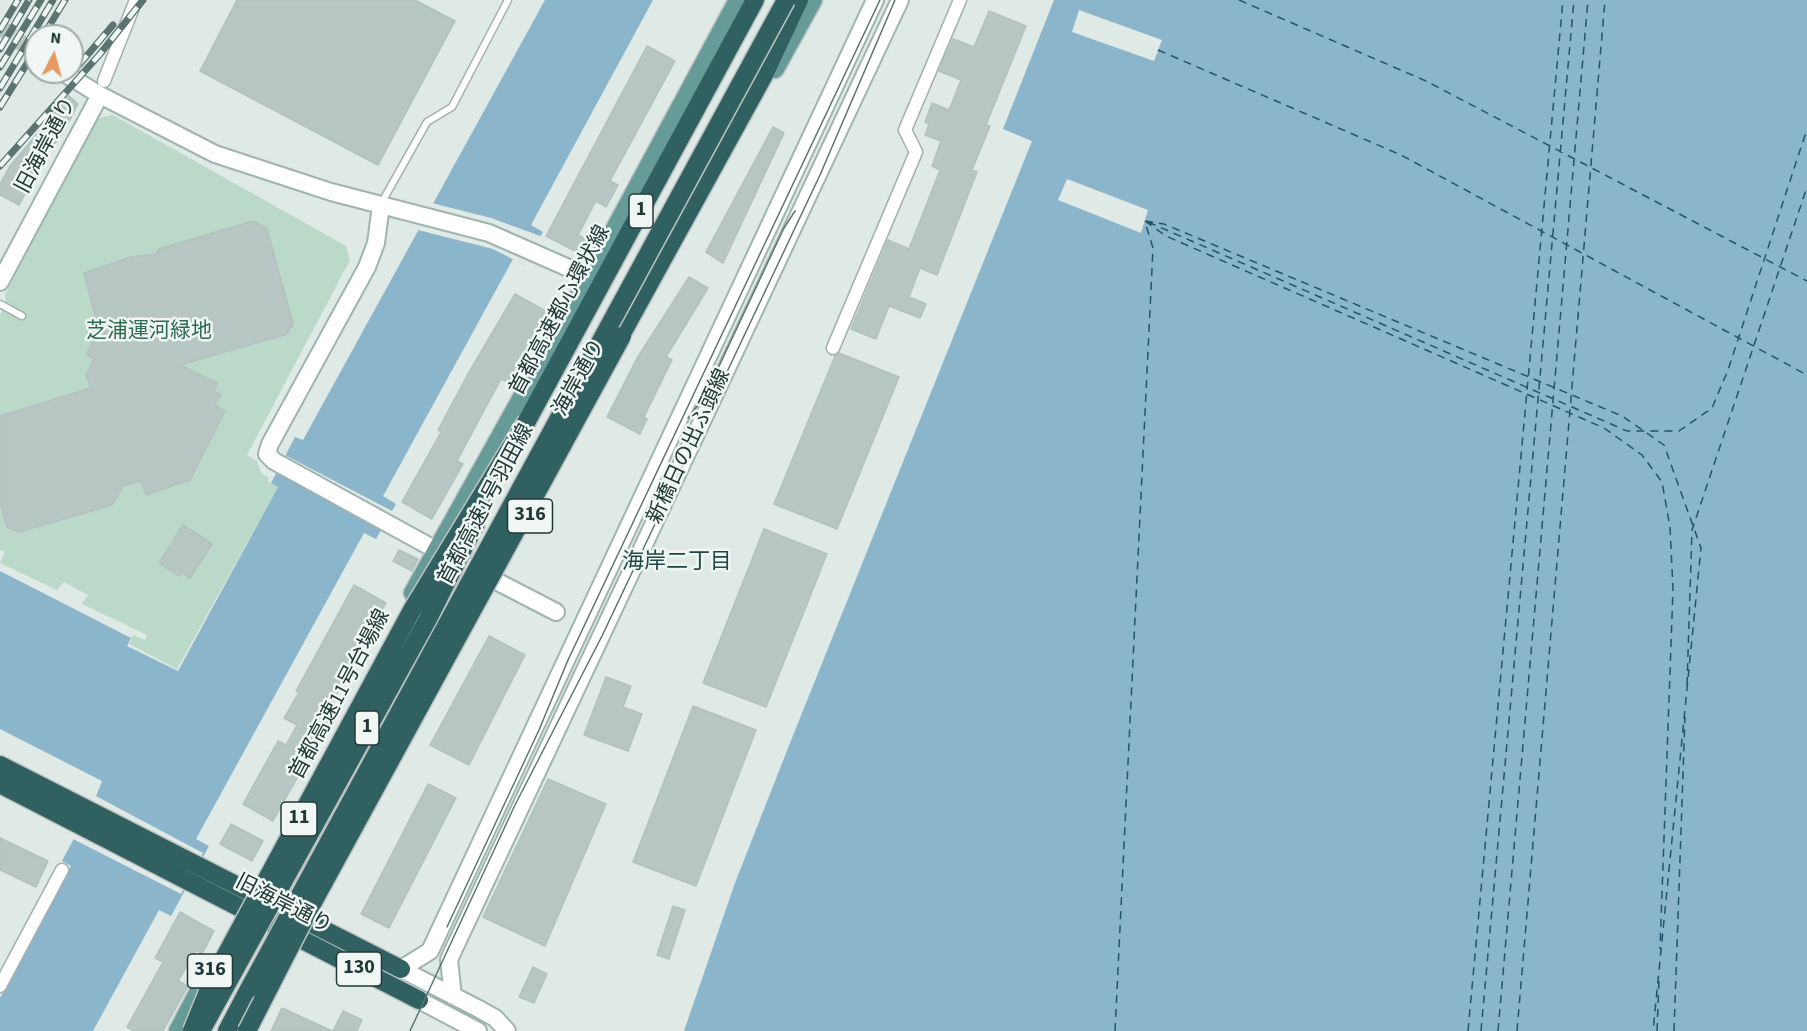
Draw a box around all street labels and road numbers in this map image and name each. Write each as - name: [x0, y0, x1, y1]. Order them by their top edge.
- street label: 旧海岸通り: [11, 94, 83, 198]
- road number: 1: [629, 194, 653, 228]
- street label: 首都高速都心環状線: [506, 222, 616, 400]
- street label: 海岸通り: [549, 335, 611, 421]
- street label: 新橋日の出ふ頭線: [643, 366, 737, 528]
- street label: 首都高速1号羽田線: [434, 420, 540, 590]
- road number: 316: [508, 499, 552, 533]
- street label: 首都高速11号台場線: [286, 606, 396, 784]
- road number: 1: [355, 711, 379, 745]
- road number: 11: [281, 802, 317, 836]
- street label: 旧海岸通り: [231, 870, 335, 940]
- road number: 130: [336, 952, 382, 986]
- road number: 316: [188, 954, 232, 988]

